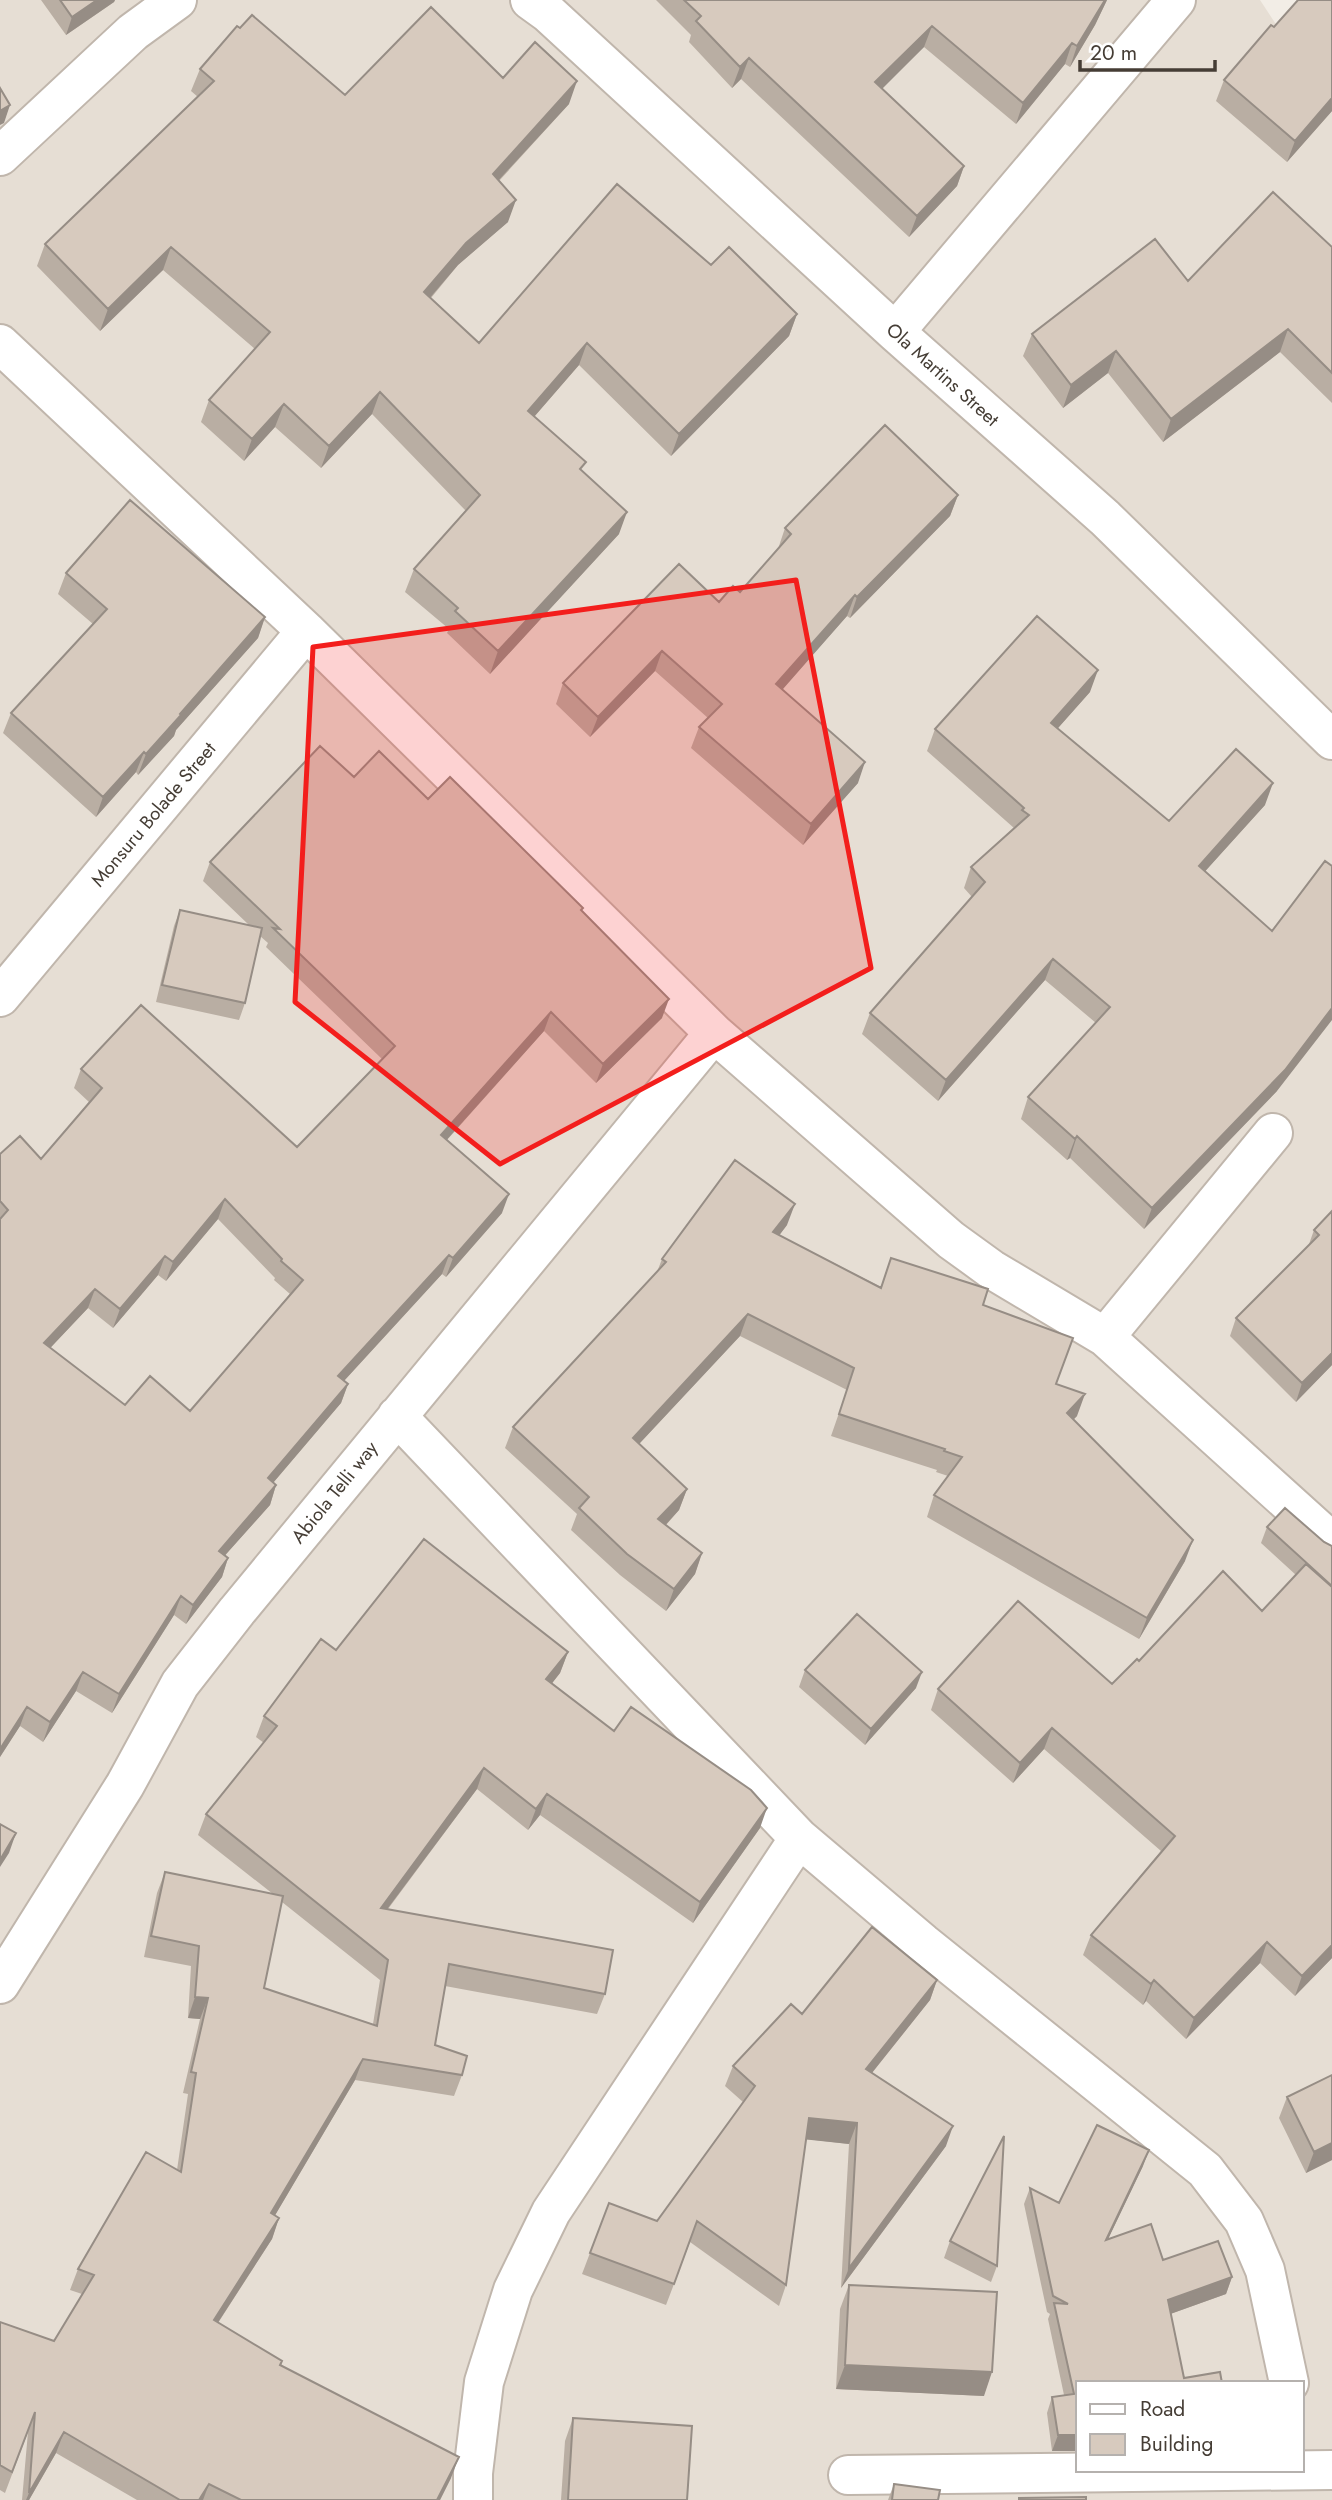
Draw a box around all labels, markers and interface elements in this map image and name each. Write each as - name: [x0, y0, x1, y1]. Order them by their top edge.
- scale bar: [1080, 28, 1215, 72]
- text: 20 m: [1090, 38, 1137, 68]
- street label: Ola Martins Street: [880, 316, 1005, 433]
- street label: Monsuru Bolade Street: [85, 736, 222, 893]
- street label: Abiola Telli way: [285, 1435, 384, 1549]
- legend: [1076, 2381, 1304, 2472]
- text: Road: [1140, 2394, 1185, 2424]
- text: Building: [1140, 2429, 1213, 2459]

